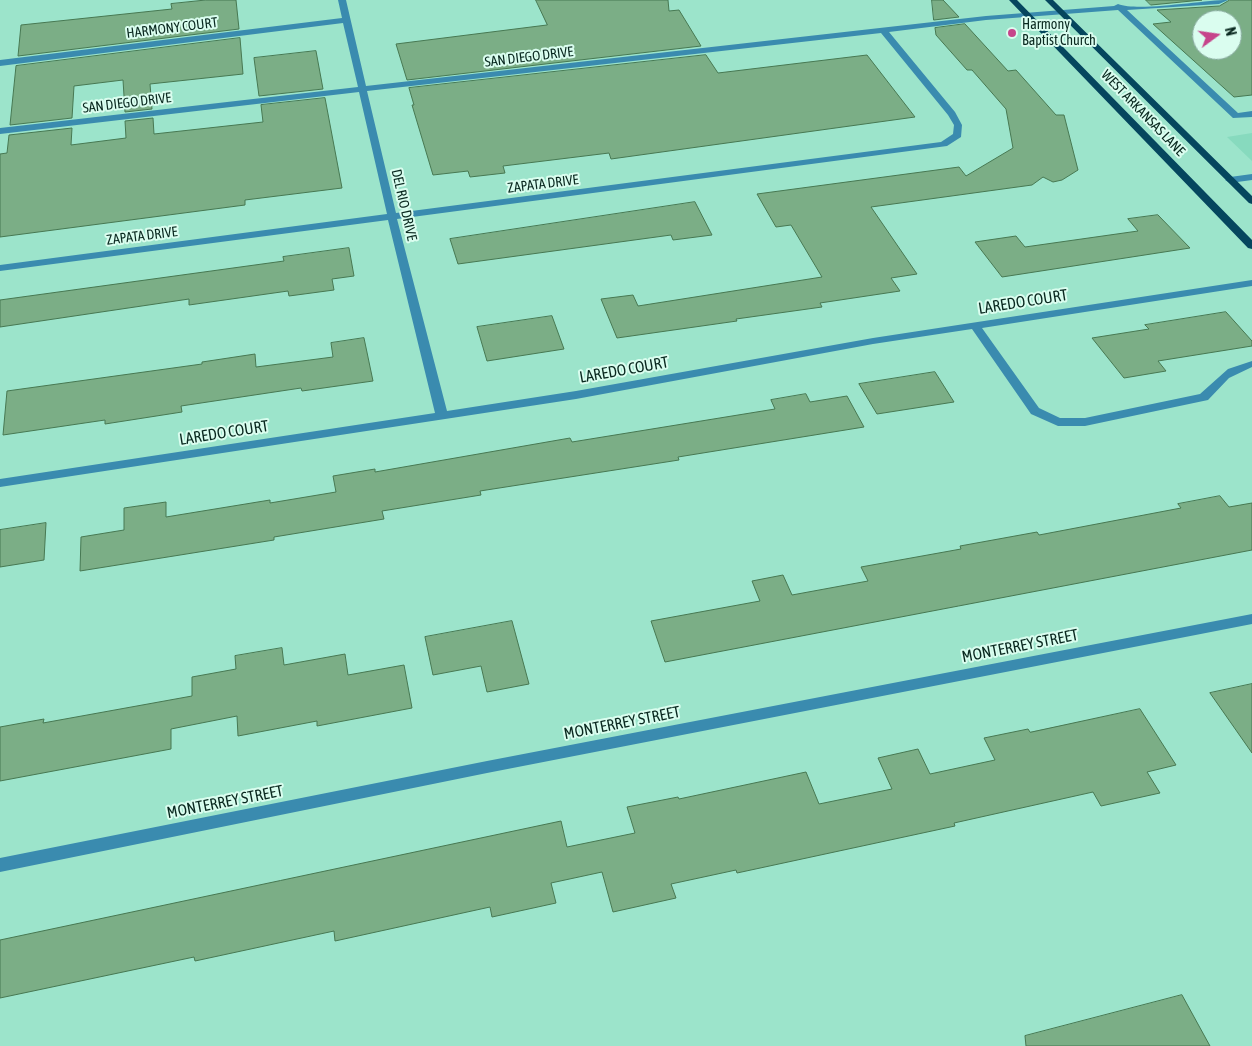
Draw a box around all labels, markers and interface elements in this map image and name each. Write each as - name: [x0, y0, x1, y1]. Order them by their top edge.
- north arrow: [1192, 10, 1242, 60]
- street label: HARMONY COURT: [126, 14, 218, 42]
- place label: Harmony Baptist Church: [1022, 17, 1096, 49]
- text: N: [1222, 26, 1239, 38]
- marker: Harmony Baptist Church: [1006, 27, 1018, 39]
- street label: SAN DIEGO DRIVE: [484, 43, 574, 71]
- street label: WEST ARKANSAS LANE: [1098, 67, 1188, 159]
- street label: SAN DIEGO DRIVE: [82, 89, 172, 117]
- street label: DEL RIO DRIVE: [388, 168, 420, 242]
- street label: ZAPATA DRIVE: [507, 171, 579, 197]
- street label: ZAPATA DRIVE: [106, 223, 178, 249]
- street label: LAREDO COURT: [977, 285, 1069, 319]
- street label: LAREDO COURT: [578, 353, 670, 387]
- street label: LAREDO COURT: [178, 416, 270, 450]
- street label: MONTERREY STREET: [960, 625, 1080, 667]
- street label: MONTERREY STREET: [562, 702, 682, 744]
- street label: MONTERREY STREET: [165, 781, 285, 823]

